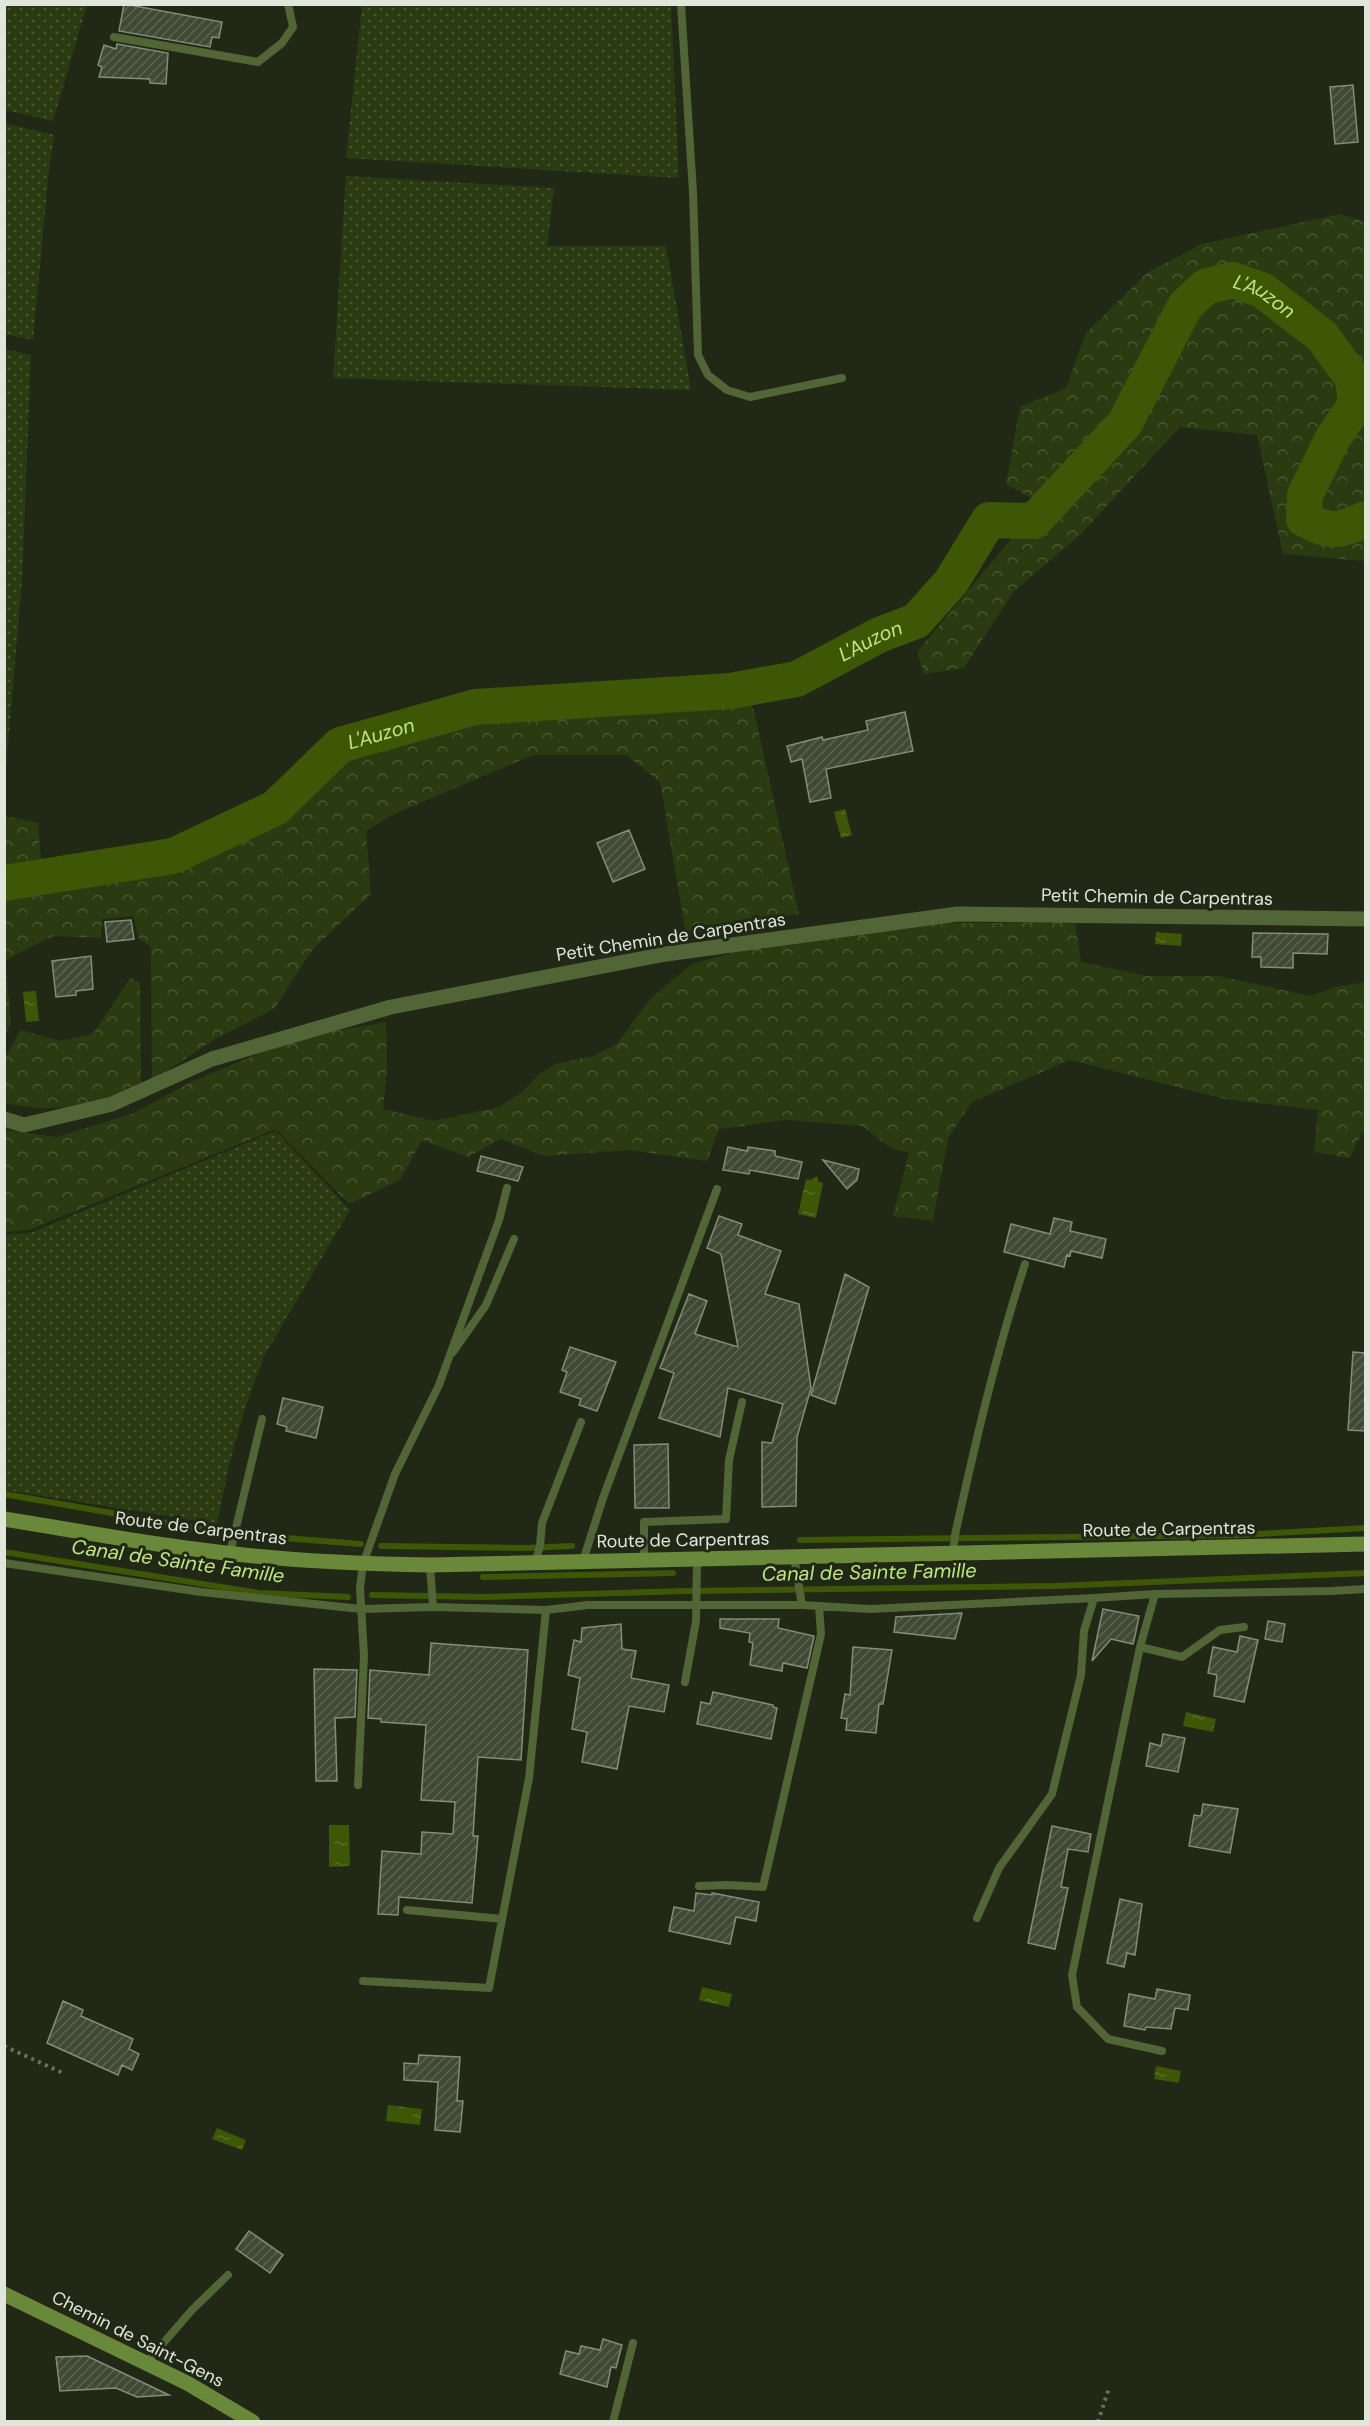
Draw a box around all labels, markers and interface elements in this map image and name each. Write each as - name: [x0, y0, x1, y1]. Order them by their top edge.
- water label: L'Auzon: [1230, 268, 1301, 324]
- water label: L'Auzon: [834, 614, 906, 667]
- water label: L'Auzon: [345, 712, 417, 755]
- street label: Petit Chemin de Carpentras: [1041, 883, 1273, 911]
- street label: Petit Chemin de Carpentras: [555, 907, 787, 967]
- street label: Route de Carpentras: [114, 1506, 288, 1550]
- street label: Route de Carpentras: [1082, 1515, 1256, 1543]
- street label: Route de Carpentras: [596, 1526, 770, 1554]
- water label: Canal de Sainte Famille: [70, 1533, 286, 1589]
- water label: Canal de Sainte Famille: [761, 1557, 977, 1587]
- street label: Chemin de Saint-Gens: [48, 2285, 228, 2393]

